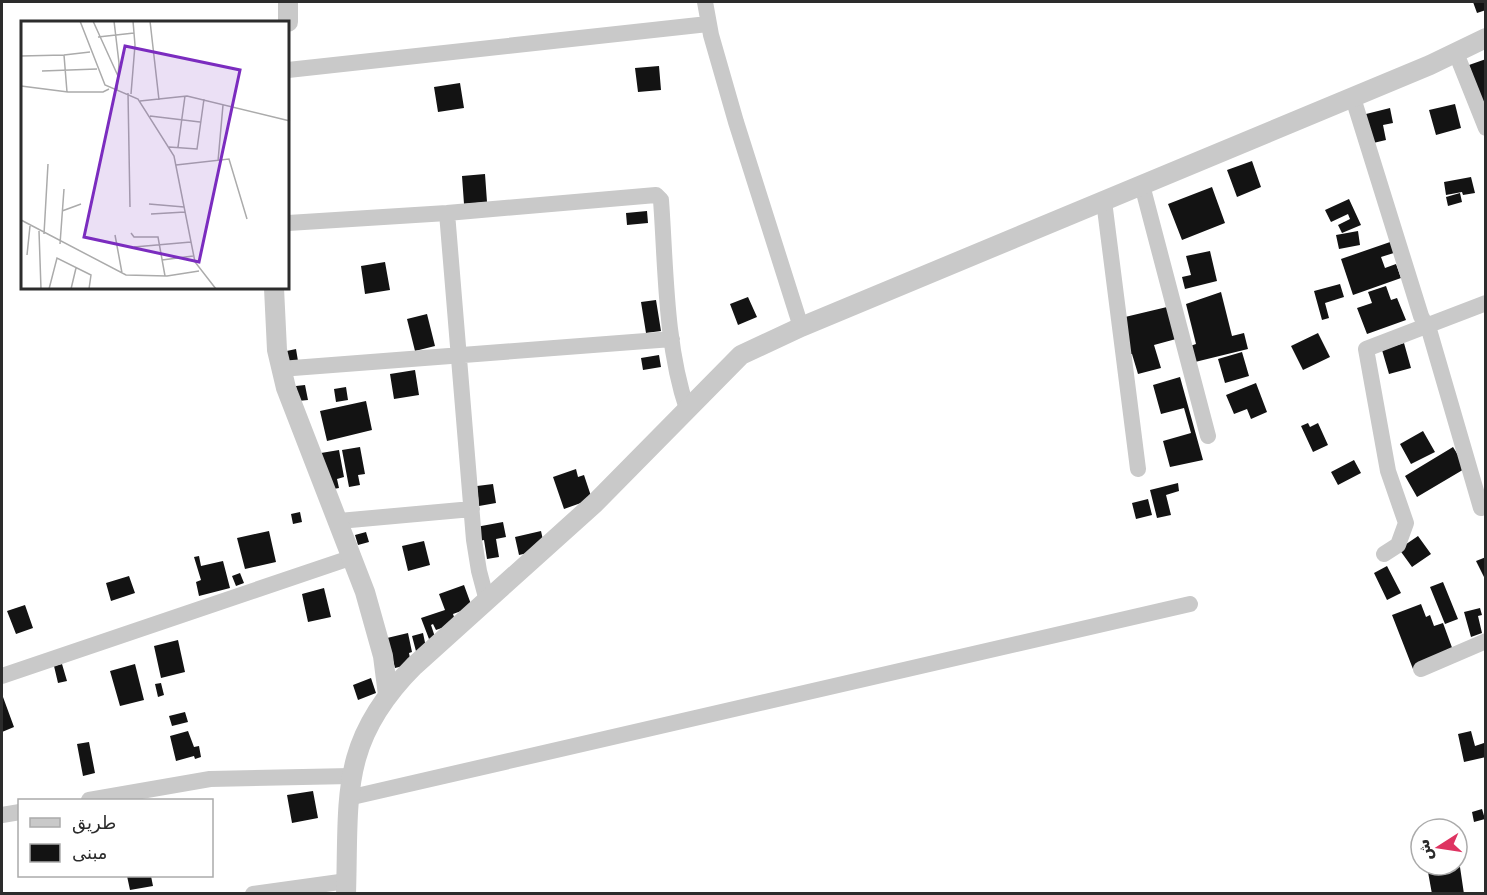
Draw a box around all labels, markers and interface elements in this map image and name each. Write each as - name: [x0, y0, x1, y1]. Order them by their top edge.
- inset map: [21, 21, 290, 290]
- legend: [18, 799, 213, 877]
- text: طريق: [72, 812, 116, 834]
- north arrow: [1409, 817, 1469, 877]
- text: ش: [1413, 837, 1436, 863]
- text: مبنى: [72, 842, 108, 863]

